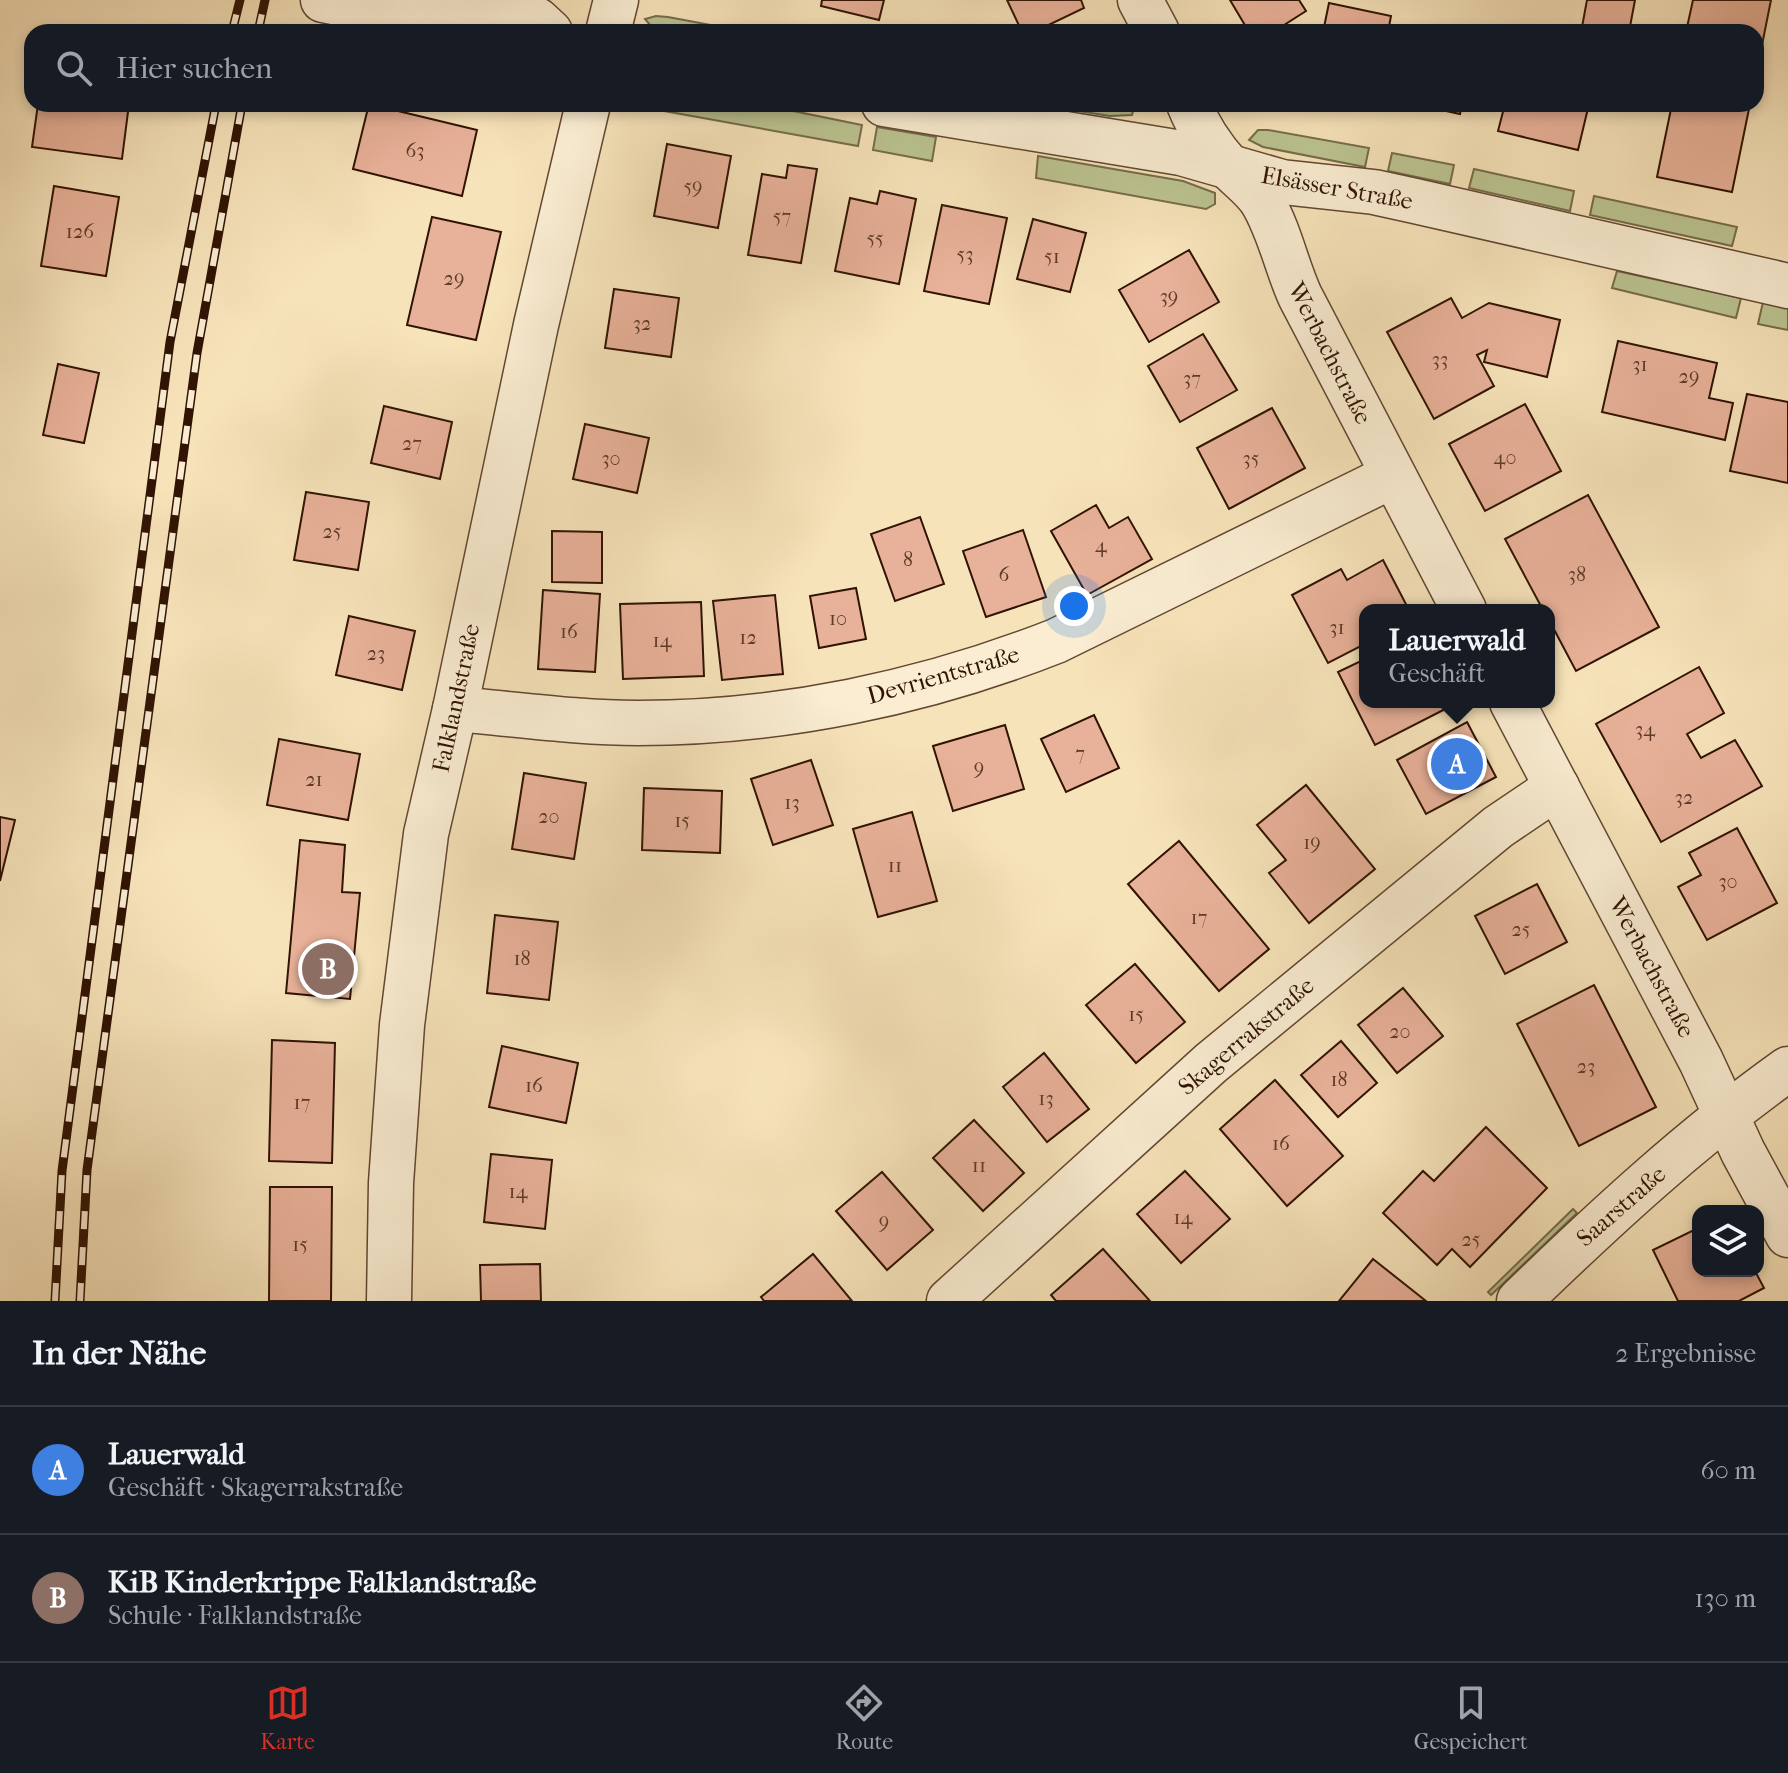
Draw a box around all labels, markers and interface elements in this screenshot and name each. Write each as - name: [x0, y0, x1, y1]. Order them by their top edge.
- search box: [24, 24, 1764, 112]
- icon: search: [52, 46, 96, 90]
- text: Hier suchen: [116, 51, 272, 86]
- house number: 63: [405, 139, 425, 162]
- street label: Elsässer Straße: [1259, 161, 1415, 215]
- house number: 59: [683, 175, 703, 198]
- house number: 57: [773, 205, 791, 228]
- house number: 126: [66, 220, 94, 243]
- house number: 55: [866, 227, 884, 250]
- house number: 53: [957, 243, 973, 266]
- house number: 51: [1044, 245, 1060, 268]
- house number: 29: [444, 267, 464, 290]
- street label: Werbachstraße: [1282, 277, 1378, 429]
- house number: 39: [1160, 285, 1178, 308]
- house number: 32: [633, 312, 651, 335]
- house number: 33: [1432, 348, 1448, 371]
- house number: 31: [1632, 353, 1648, 376]
- house number: 29: [1679, 365, 1699, 388]
- house number: 37: [1183, 367, 1201, 390]
- house number: 27: [402, 432, 422, 455]
- house number: 40: [1494, 446, 1516, 469]
- house number: 30: [601, 447, 621, 470]
- house number: 35: [1243, 447, 1259, 470]
- house number: 25: [323, 520, 341, 543]
- house number: 4: [1095, 534, 1108, 557]
- house number: 8: [903, 548, 913, 571]
- house number: 6: [999, 563, 1010, 586]
- house number: 38: [1568, 563, 1586, 586]
- your location: [1054, 586, 1094, 626]
- popup: [1359, 604, 1555, 708]
- house number: 10: [829, 607, 847, 630]
- house number: 31: [1329, 616, 1345, 639]
- house number: 16: [560, 620, 578, 643]
- street label: Falklandstraße: [427, 621, 485, 775]
- text: Lauerwald: [1389, 623, 1525, 658]
- house number: 12: [739, 626, 757, 649]
- house number: 14: [653, 629, 673, 652]
- street label: Devrientstraße: [864, 640, 1022, 710]
- house number: 23: [367, 642, 385, 665]
- text: Geschäft: [1389, 658, 1485, 689]
- house number: 34: [1635, 718, 1656, 741]
- pin: A: [1431, 734, 1483, 794]
- house number: 7: [1075, 742, 1085, 765]
- house number: 9: [974, 756, 984, 779]
- house number: 21: [305, 768, 323, 791]
- house number: 32: [1675, 786, 1693, 809]
- house number: 13: [784, 791, 800, 814]
- house number: 20: [538, 805, 560, 828]
- house number: 15: [674, 809, 690, 832]
- house number: 19: [1303, 831, 1321, 854]
- house number: 11: [888, 854, 902, 877]
- house number: 30: [1718, 870, 1738, 893]
- street label: Werbachstraße: [1603, 891, 1701, 1042]
- house number: 17: [1191, 906, 1208, 929]
- house number: 25: [1512, 918, 1530, 941]
- pin: B: [302, 939, 354, 999]
- house number: 18: [513, 947, 531, 970]
- street label: Skagerrakstraße: [1173, 971, 1319, 1101]
- house number: 15: [1128, 1003, 1144, 1026]
- house number: 20: [1389, 1020, 1411, 1043]
- house number: 23: [1577, 1055, 1595, 1078]
- house number: 18: [1330, 1068, 1348, 1091]
- house number: 16: [525, 1074, 543, 1097]
- house number: 13: [1038, 1087, 1054, 1110]
- house number: 17: [294, 1091, 311, 1114]
- house number: 16: [1272, 1132, 1290, 1155]
- house number: 11: [972, 1154, 986, 1177]
- street label: Saarstraße: [1571, 1160, 1671, 1252]
- house number: 14: [509, 1180, 529, 1203]
- map controls: [1692, 1205, 1764, 1277]
- button: layers: [1692, 1205, 1764, 1277]
- house number: 14: [1174, 1206, 1194, 1229]
- house number: 9: [879, 1210, 889, 1233]
- house number: 25: [1462, 1228, 1480, 1251]
- house number: 15: [292, 1233, 308, 1256]
- text: In der Nähe: [32, 1333, 206, 1373]
- text: 2 Ergebnisse: [1615, 1338, 1756, 1369]
- text: Lauerwald: [108, 1437, 245, 1472]
- text: A: [50, 1455, 66, 1486]
- text: 60 m: [1700, 1455, 1756, 1486]
- text: Geschäft · Skagerrakstraße: [108, 1472, 403, 1503]
- text: KiB Kinderkrippe Falklandstraße: [108, 1565, 536, 1600]
- text: B: [50, 1583, 66, 1614]
- text: 130 m: [1695, 1583, 1756, 1614]
- text: Schule · Falklandstraße: [108, 1600, 362, 1631]
- tab: Karte: [260, 1681, 315, 1755]
- tab: Route: [836, 1681, 893, 1755]
- tab: Gespeichert: [1414, 1681, 1528, 1755]

